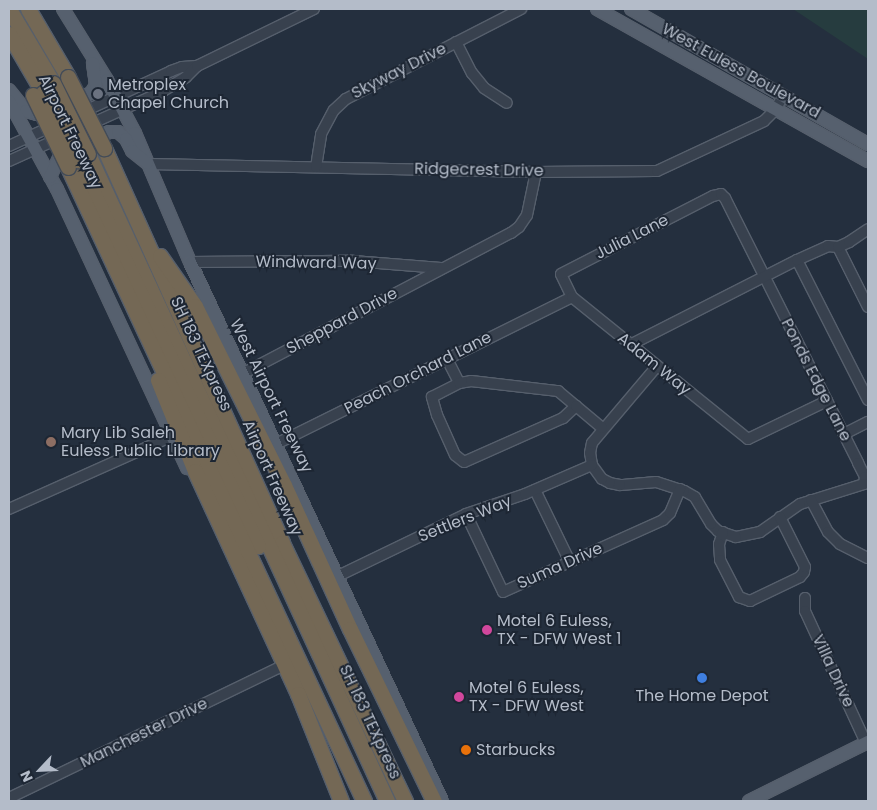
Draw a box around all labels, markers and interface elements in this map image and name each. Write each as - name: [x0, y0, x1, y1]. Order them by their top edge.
- street label: West Euless Boulevard: [659, 19, 823, 123]
- street label: Skyway Drive: [348, 39, 450, 103]
- street label: Airport Freeway: [34, 72, 106, 192]
- place label: Metroplex Chapel Church: [108, 75, 229, 113]
- marker: Metroplex Chapel Church: [92, 88, 104, 100]
- street label: Ridgecrest Drive: [414, 159, 544, 181]
- street label: Julia Lane: [592, 210, 672, 264]
- street label: Windward Way: [255, 252, 377, 274]
- street label: Sheppard Drive: [283, 284, 401, 358]
- street label: SH 183 TEXpress: [166, 294, 236, 414]
- street label: Ponds Edge Lane: [777, 315, 855, 445]
- street label: West Airport Freeway: [225, 316, 317, 476]
- street label: Peach Orchard Lane: [341, 328, 495, 418]
- street label: Adam Way: [614, 329, 694, 399]
- street label: Airport Freeway: [238, 417, 306, 539]
- place label: Mary Lib Saleh Euless Public Library: [61, 423, 220, 461]
- marker: Mary Lib Saleh Euless Public Library: [45, 436, 57, 448]
- street label: Settlers Way: [416, 492, 514, 546]
- street label: Suma Drive: [514, 539, 606, 593]
- place label: Motel 6 Euless, TX - DFW West 1: [497, 611, 621, 649]
- marker: Motel 6 Euless, TX - DFW West 1: [481, 624, 493, 636]
- street label: Villa Drive: [808, 632, 858, 710]
- street label: SH 183 TEXpress: [335, 662, 405, 782]
- marker: The Home Depot: [696, 672, 708, 684]
- place label: Motel 6 Euless, TX - DFW West: [469, 678, 584, 716]
- place label: The Home Depot: [635, 686, 769, 706]
- marker: Motel 6 Euless, TX - DFW West: [453, 691, 465, 703]
- street label: Manchester Drive: [77, 694, 211, 772]
- place label: Starbucks: [476, 740, 555, 760]
- marker: Starbucks: [460, 744, 472, 756]
- north arrow: [15, 745, 65, 795]
- text: N: [15, 767, 38, 785]

